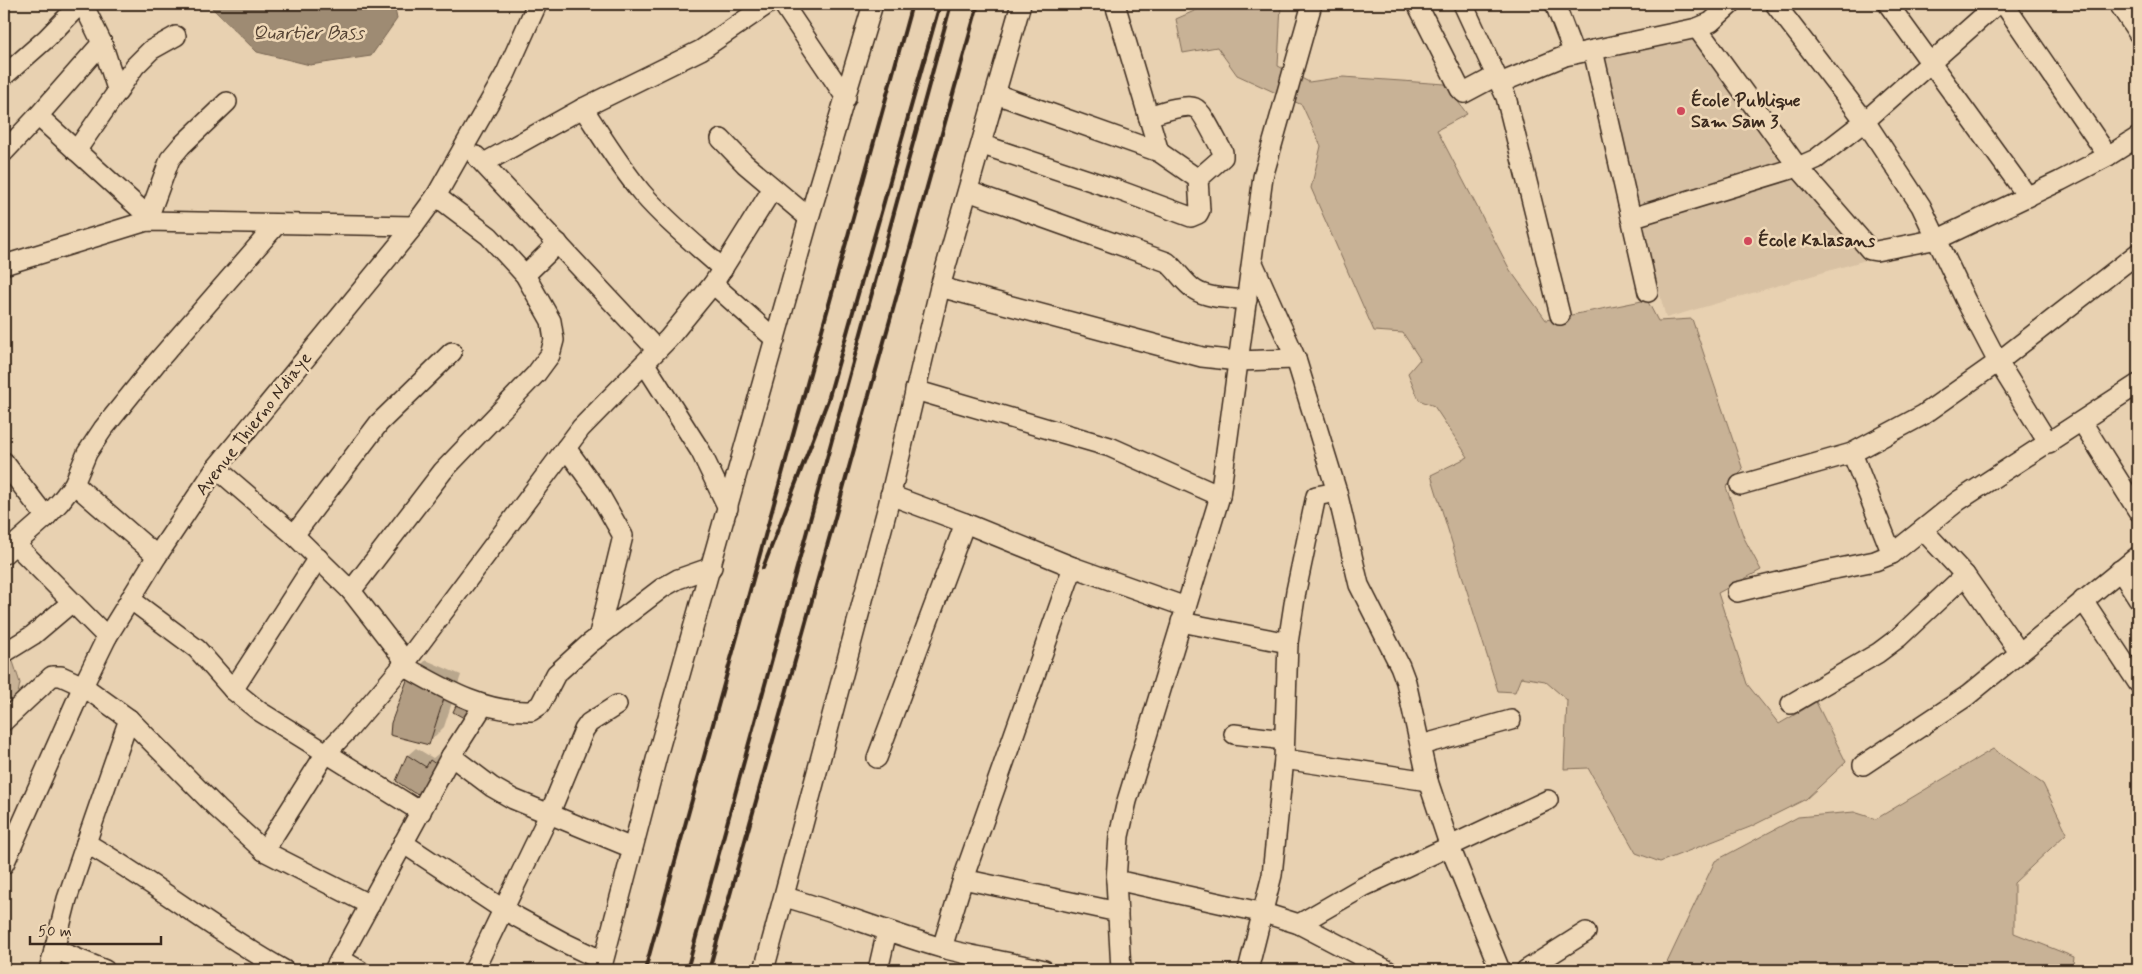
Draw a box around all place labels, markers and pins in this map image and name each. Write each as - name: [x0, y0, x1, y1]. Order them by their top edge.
- place label: École Publique Sam Sam 3: [1691, 88, 1801, 134]
- marker: École Publique Sam Sam 3: [1675, 105, 1687, 117]
- place label: École Kalasans: [1758, 228, 1875, 253]
- marker: École Kalasans: [1742, 235, 1754, 247]

